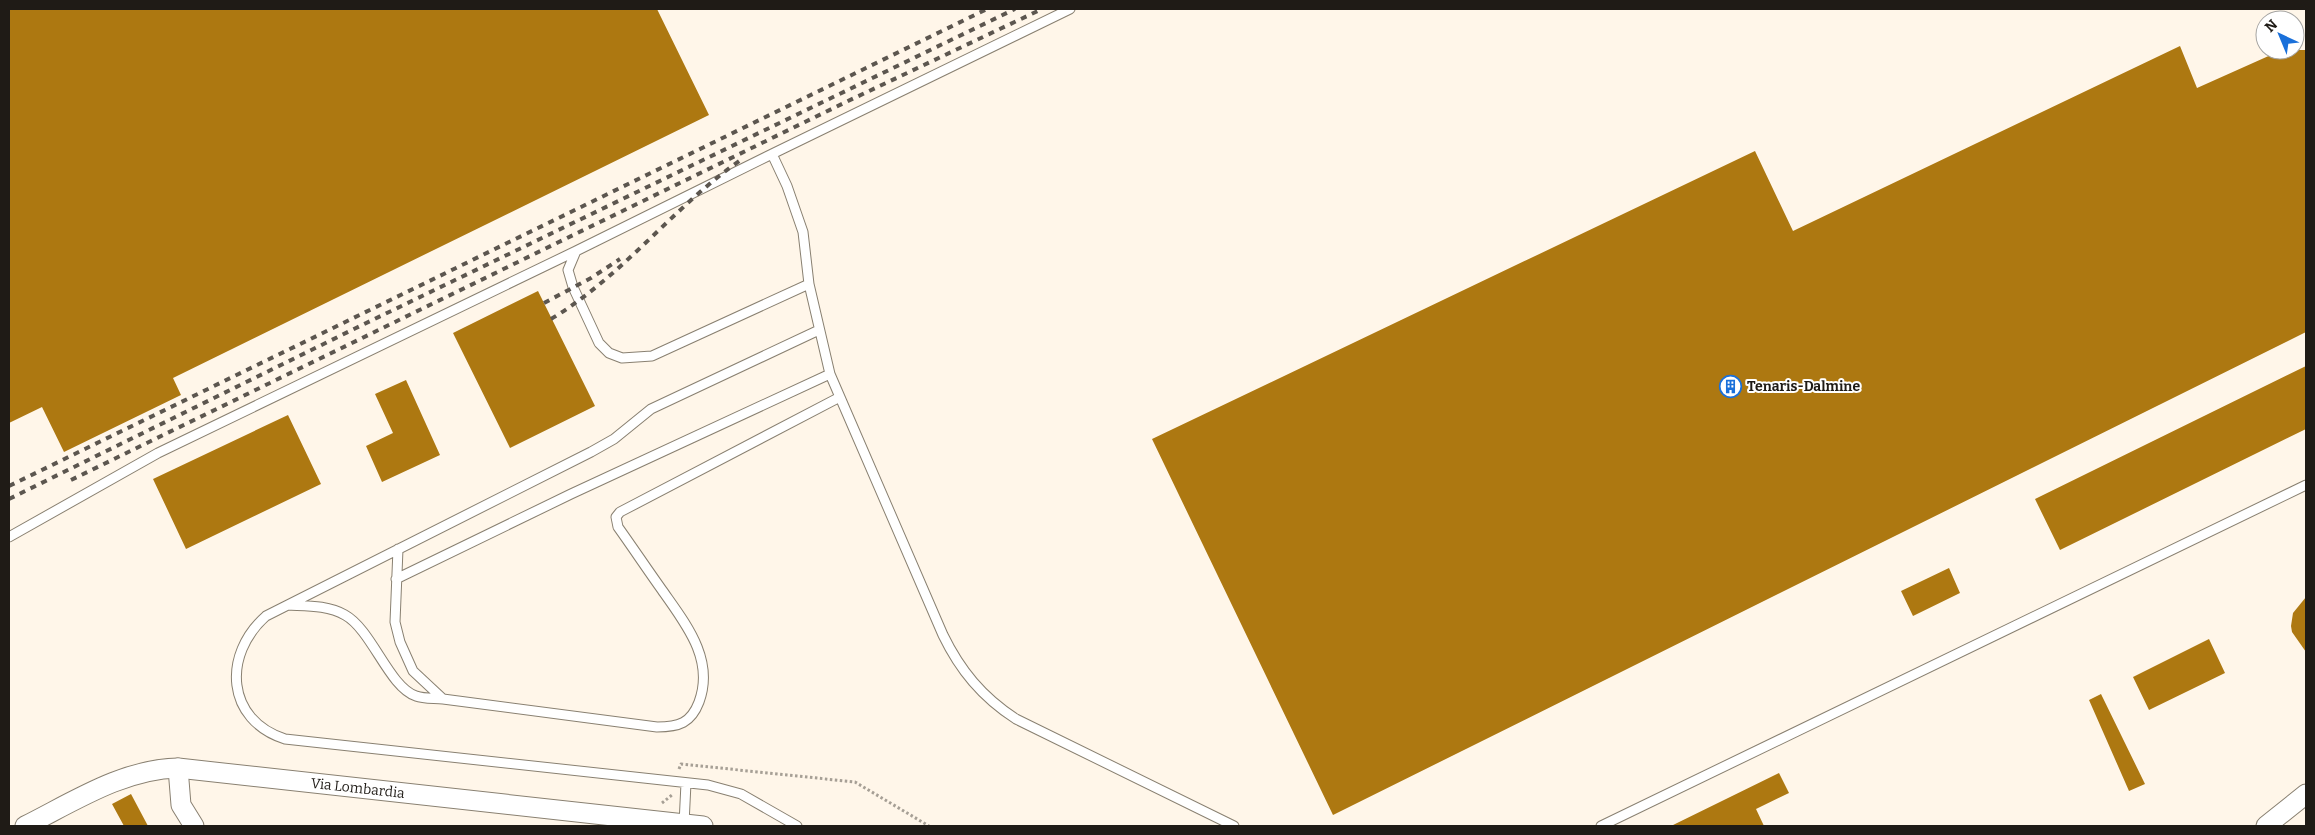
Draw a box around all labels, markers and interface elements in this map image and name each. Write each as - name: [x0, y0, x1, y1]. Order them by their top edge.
- north arrow: [2255, 10, 2305, 60]
- text: N: [2262, 16, 2281, 36]
- building icon: Tenaris-Dalmine: [1719, 374, 1743, 398]
- place label: Tenaris-Dalmine: [1747, 378, 1860, 395]
- street label: Via Lombardia: [310, 774, 406, 802]

